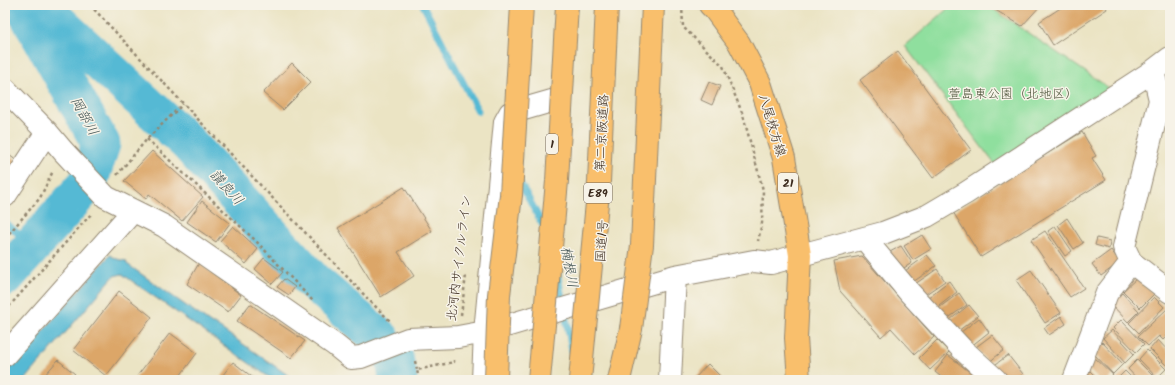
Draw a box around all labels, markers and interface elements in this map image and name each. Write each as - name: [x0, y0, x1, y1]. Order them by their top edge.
- park label: 萱島東公園（北地区）: [948, 84, 1078, 105]
- street label: 八尾枚方線: [752, 91, 791, 161]
- water label: 岡部川: [64, 93, 104, 140]
- street label: 第二京阪道路: [590, 94, 615, 173]
- road number: 1: [546, 134, 558, 154]
- water label: 讃良川: [204, 165, 248, 211]
- road number: 21: [778, 173, 798, 193]
- road number: E89: [584, 183, 612, 203]
- street label: 北河内サイクルライン: [441, 194, 478, 323]
- street label: 国道1号: [591, 219, 614, 263]
- water label: 楠根川: [555, 245, 583, 290]

